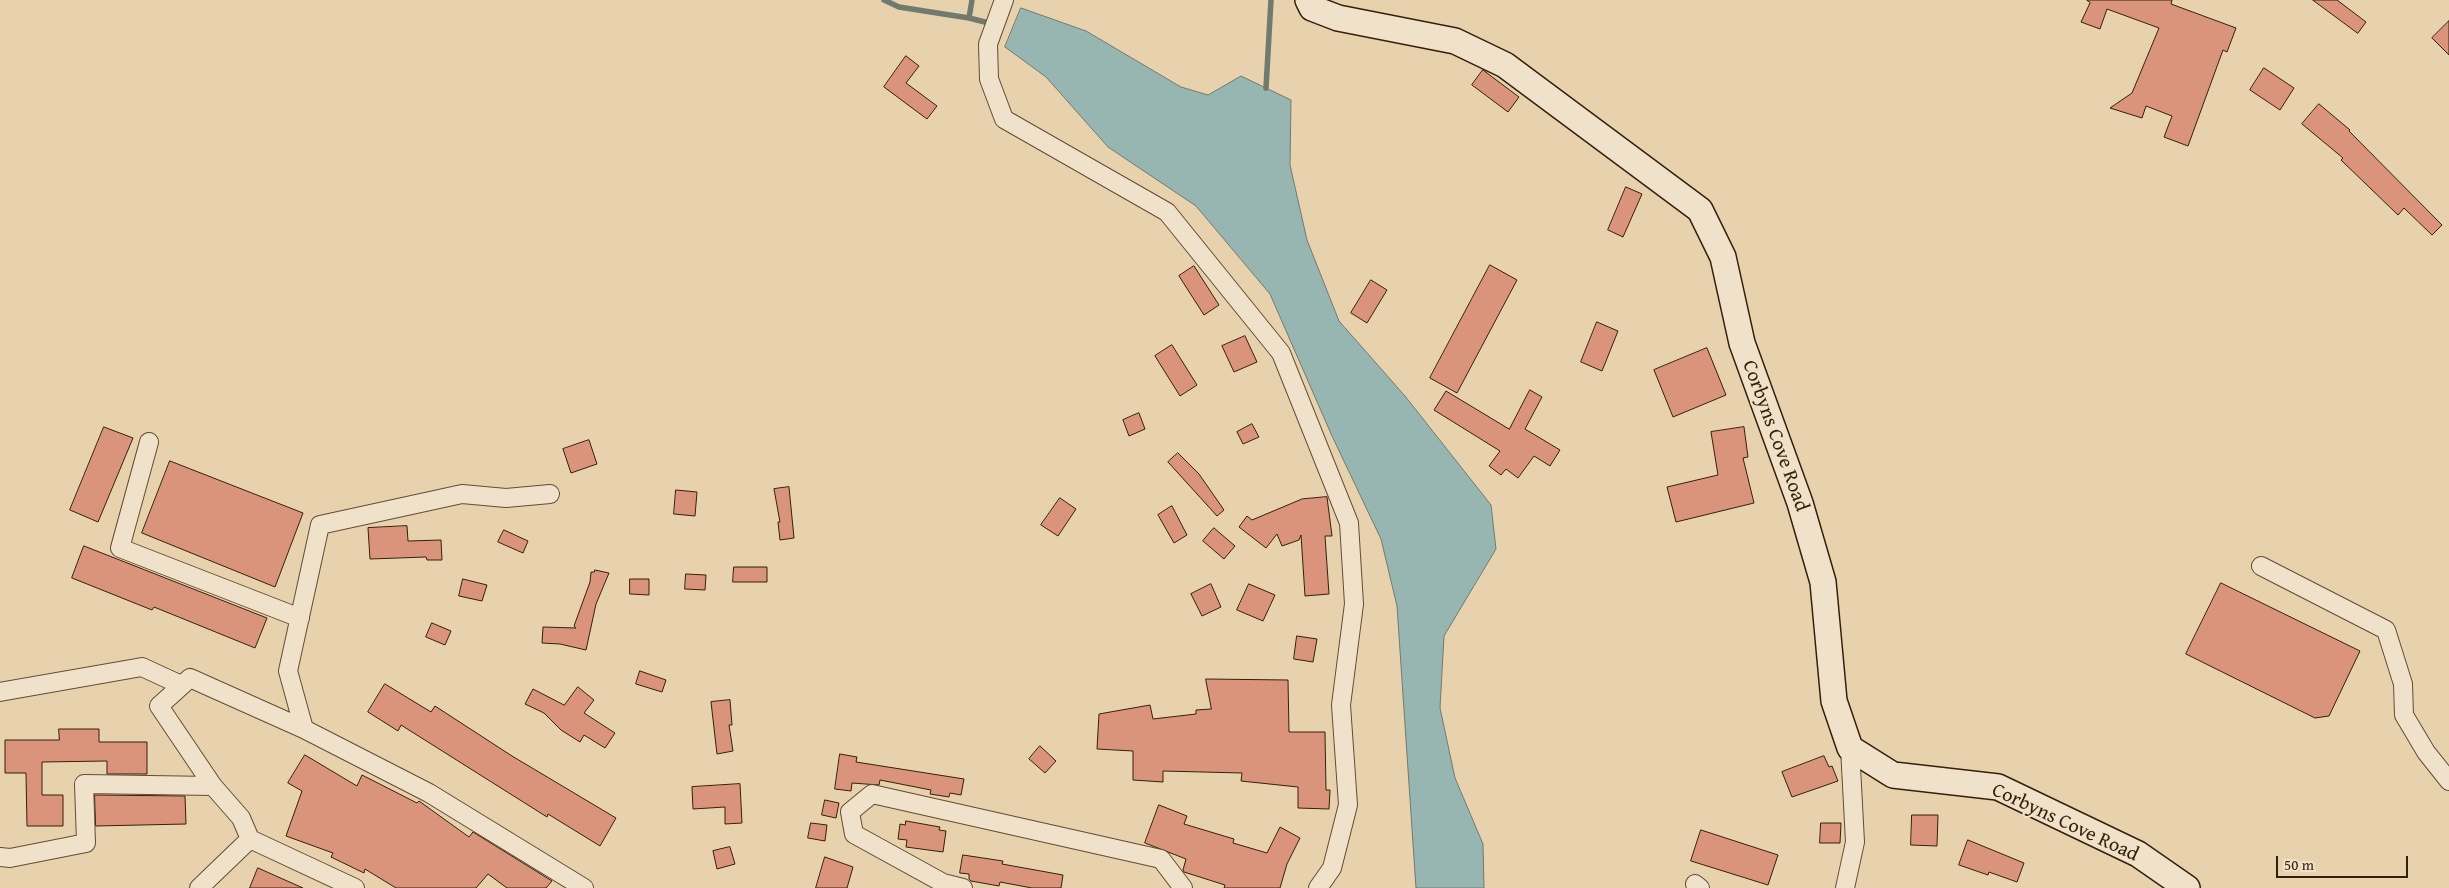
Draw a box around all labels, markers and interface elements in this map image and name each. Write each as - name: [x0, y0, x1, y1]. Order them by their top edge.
- street label: Corbyns Cove Road: [1737, 357, 1813, 515]
- street label: Corbyns Cove Road: [1988, 779, 2142, 867]
- scale bar: [2279, 846, 2412, 878]
- text: 50 m: [2284, 854, 2314, 875]

